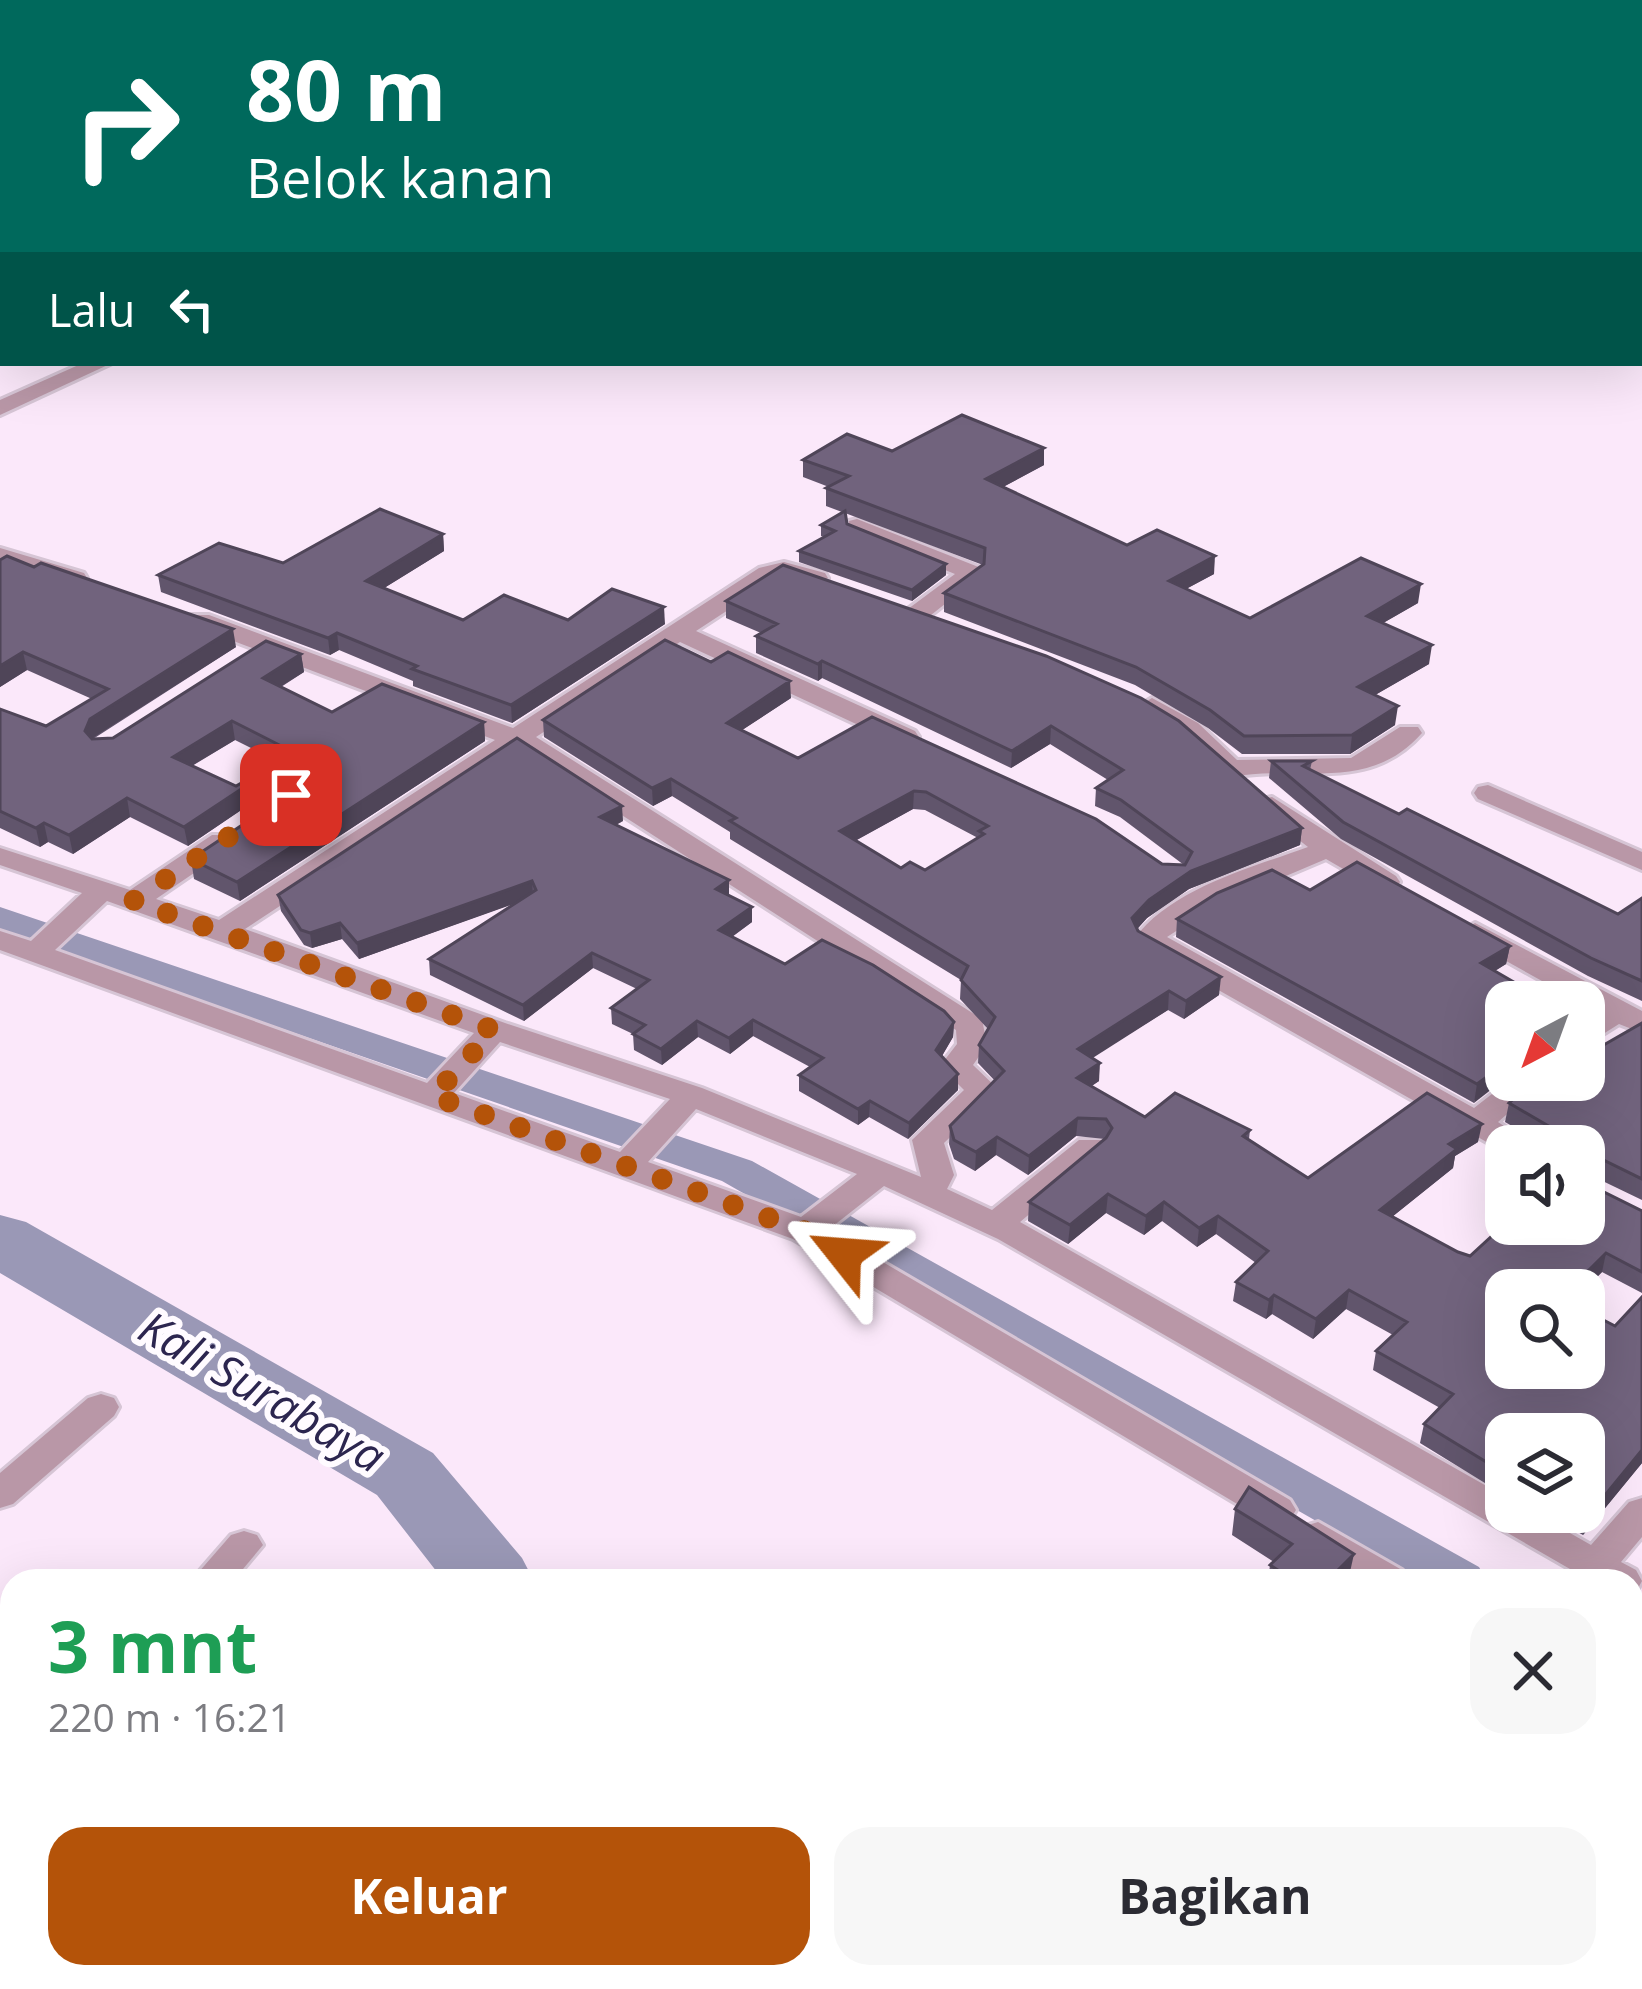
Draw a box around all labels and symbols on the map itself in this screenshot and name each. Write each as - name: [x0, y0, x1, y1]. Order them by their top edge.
- pin: [240, 744, 342, 846]
- north arrow: [1485, 981, 1605, 1101]
- position arrow: [781, 1191, 907, 1317]
- water label: Kali Surabaya: [129, 1296, 397, 1486]

